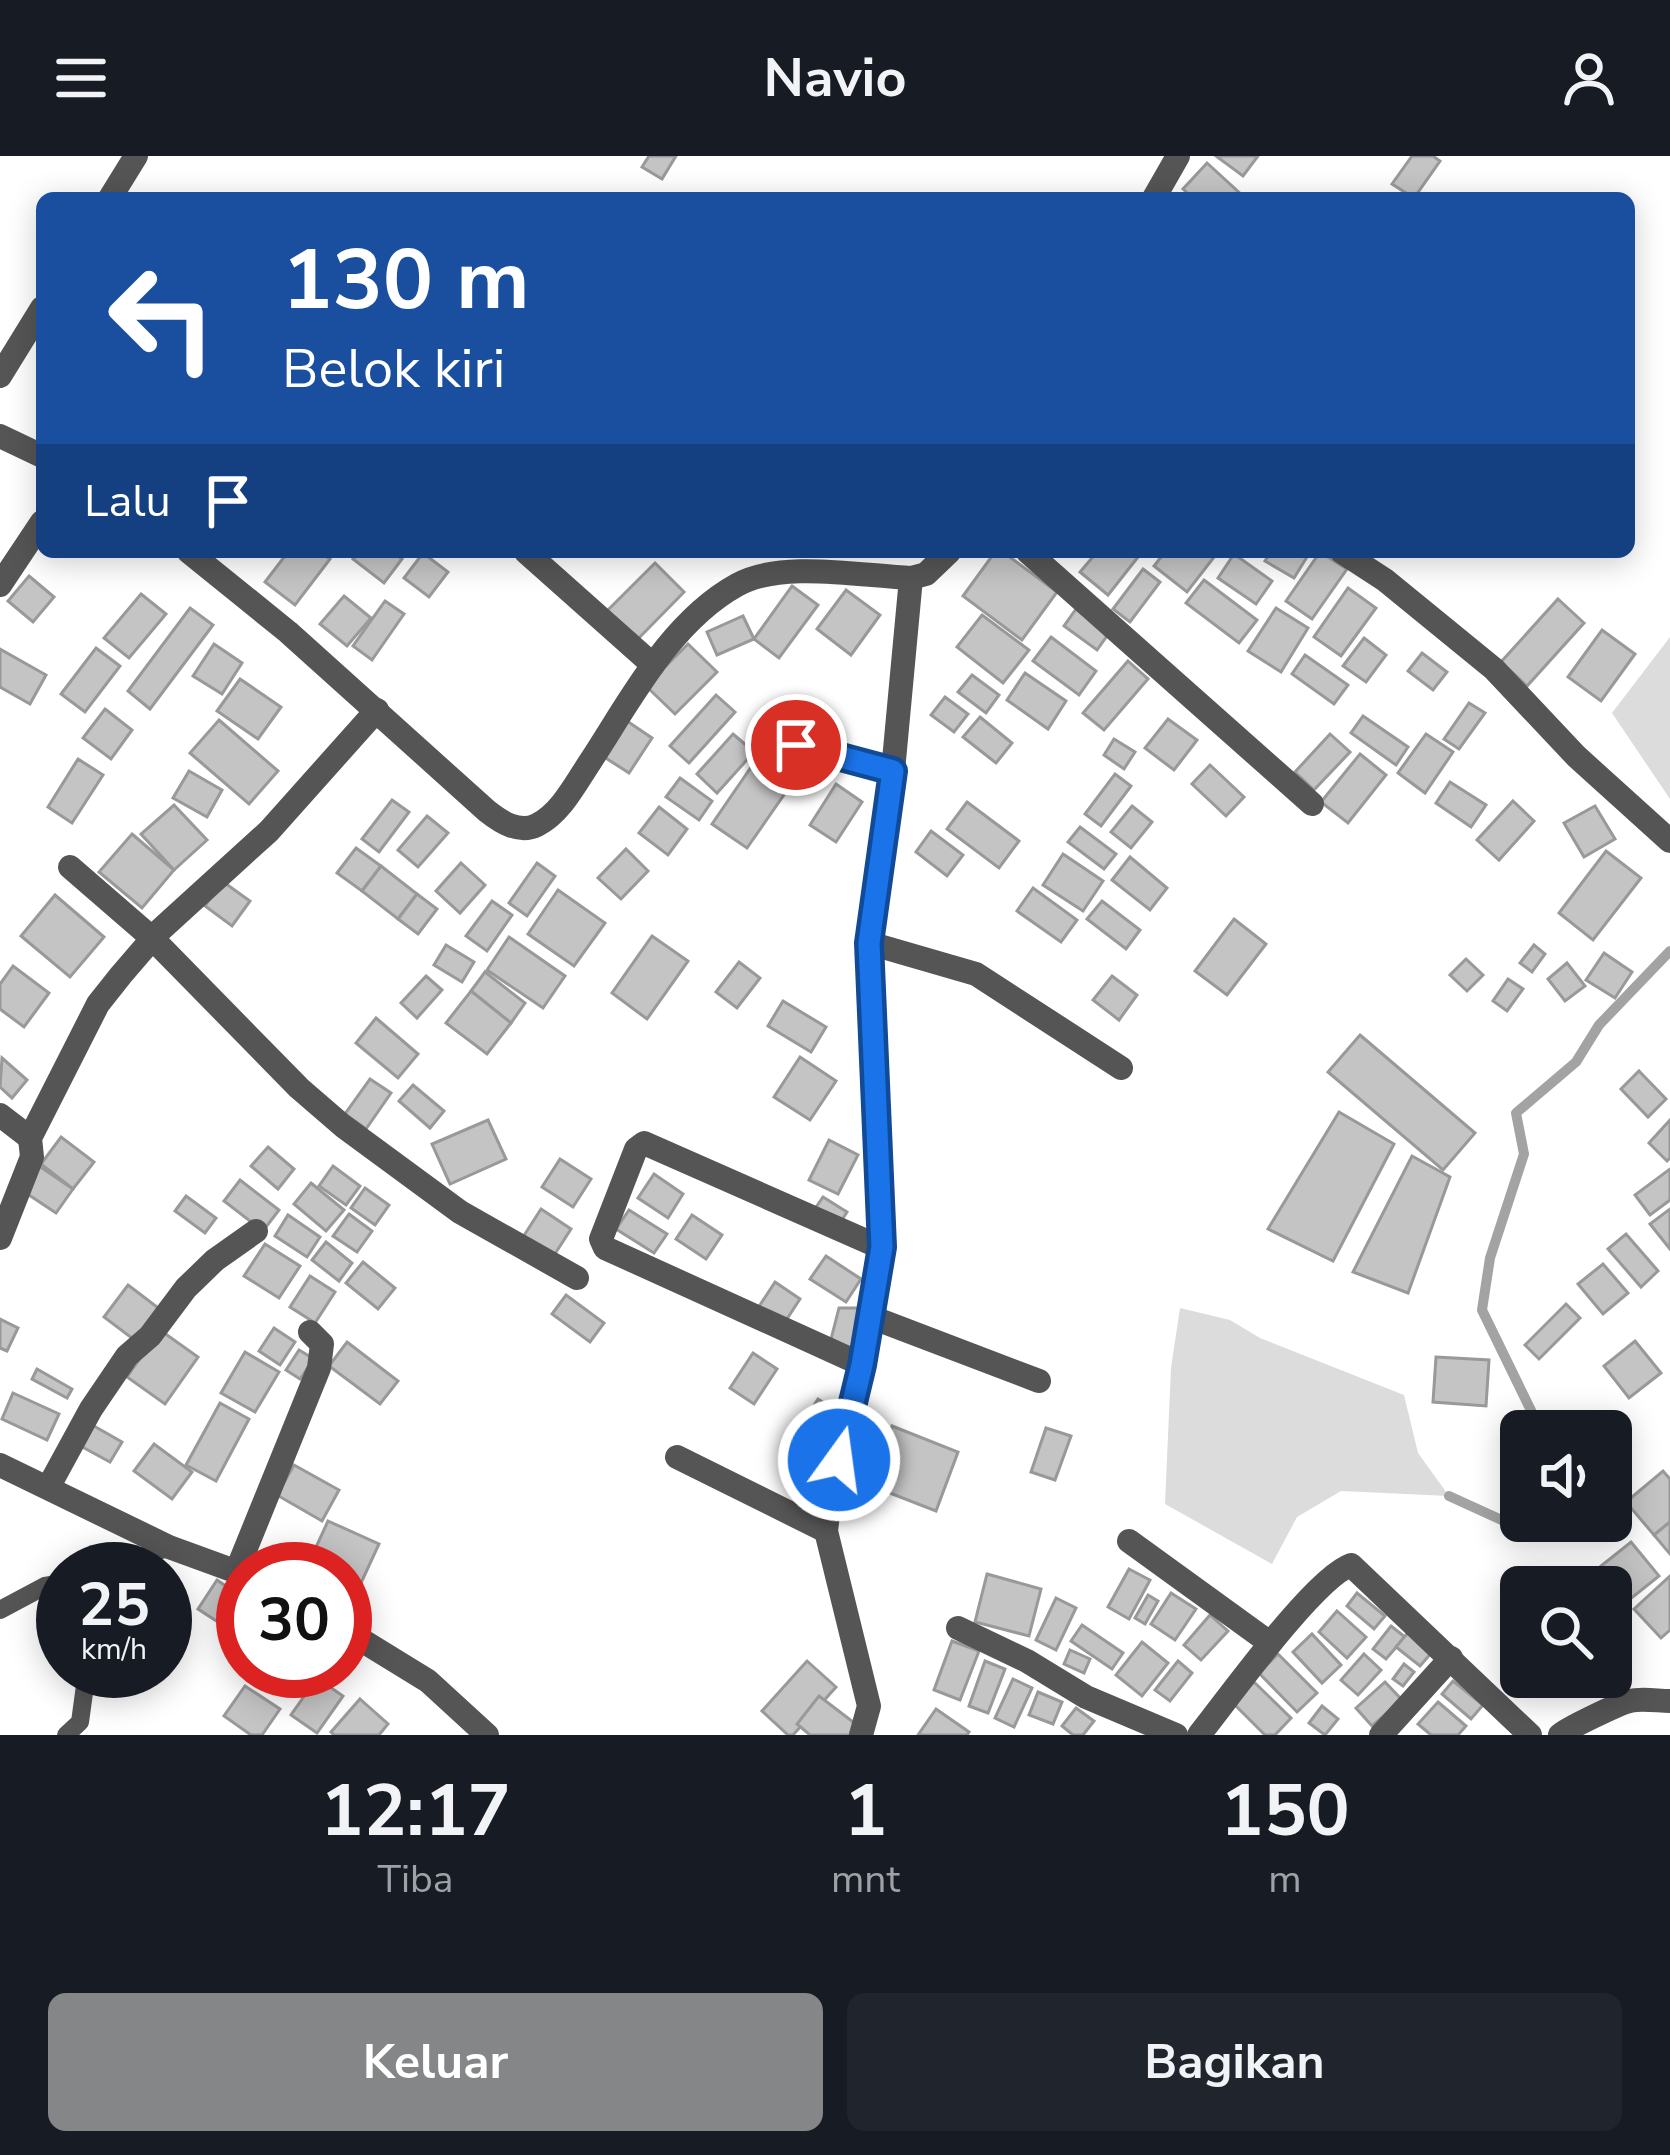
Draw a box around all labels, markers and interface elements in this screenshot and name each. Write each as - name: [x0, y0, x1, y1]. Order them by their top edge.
- text: Navio: [764, 41, 907, 115]
- icon: menu: [48, 45, 114, 111]
- icon: person: [1556, 45, 1622, 111]
- text: 130 m: [282, 223, 530, 338]
- icon: left: [84, 240, 240, 396]
- text: Belok kiri: [282, 332, 505, 406]
- icon: arrive: [195, 468, 261, 534]
- text: Lalu: [84, 471, 171, 532]
- pin: [745, 694, 847, 796]
- icon: arrive: [763, 712, 829, 778]
- position arrow: [776, 1397, 902, 1523]
- map controls: [1500, 1410, 1632, 1698]
- button: sound: [1500, 1410, 1632, 1542]
- speed limit sign: 30: [216, 1542, 372, 1698]
- text: 25: [78, 1564, 150, 1646]
- button: search: [1500, 1566, 1632, 1698]
- text: km/h: [81, 1629, 147, 1670]
- text: 12:17: [320, 1762, 511, 1860]
- text: 1: [844, 1762, 887, 1860]
- text: 150: [1220, 1762, 1350, 1860]
- text: Tiba: [377, 1853, 453, 1906]
- text: mnt: [831, 1853, 900, 1906]
- text: m: [1268, 1853, 1302, 1906]
- button: Keluar: [48, 1993, 823, 2131]
- button: Bagikan: [847, 1993, 1622, 2131]

